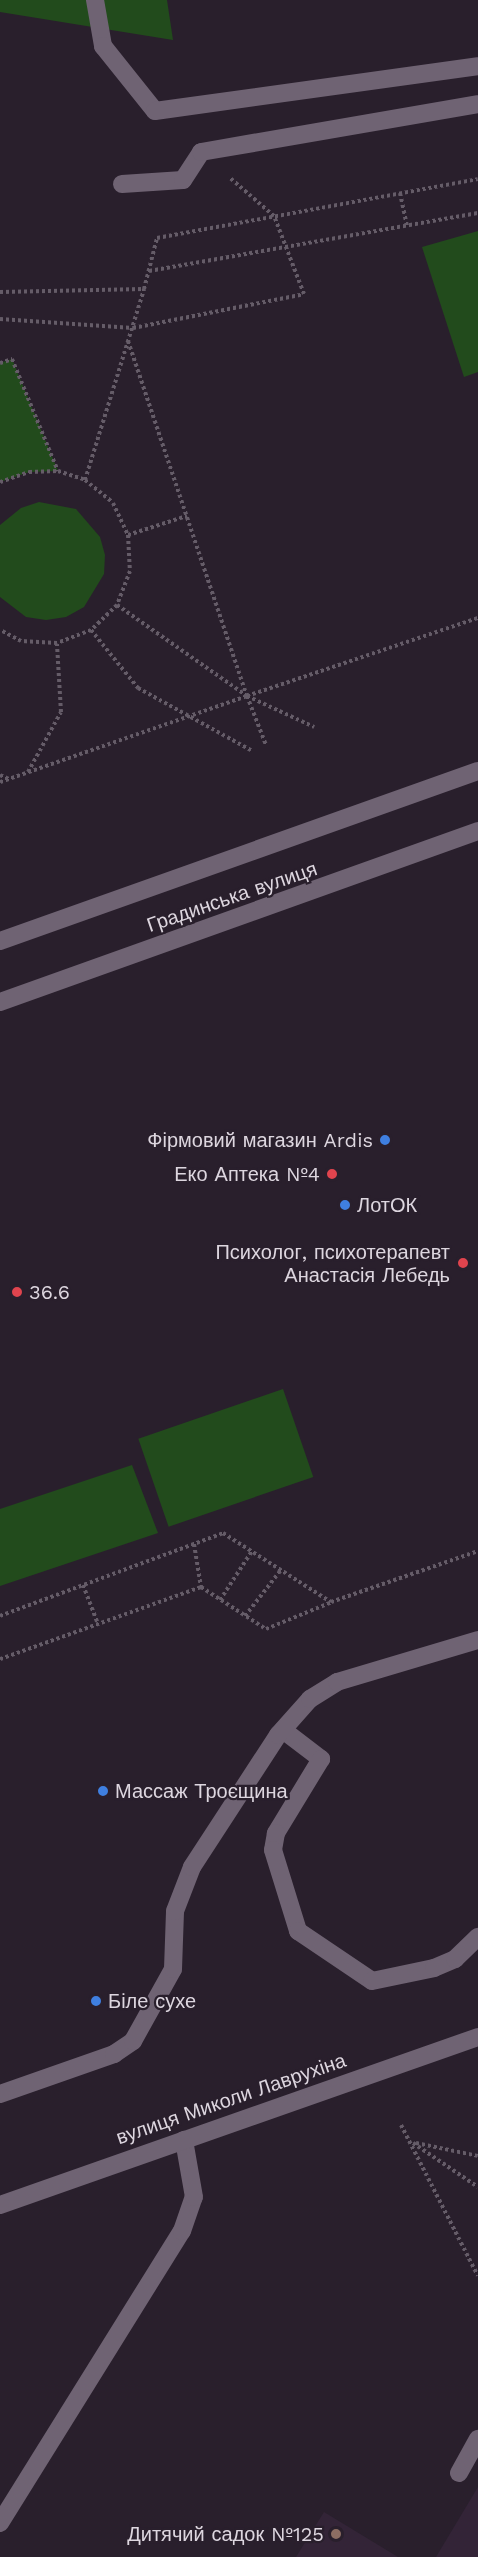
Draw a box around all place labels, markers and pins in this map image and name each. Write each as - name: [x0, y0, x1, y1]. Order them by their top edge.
- place label: Фірмовий магазин Ardis: [147, 1128, 373, 1152]
- marker: Фірмовий магазин Ardis: [378, 1133, 392, 1147]
- place label: Еко Аптека №4: [174, 1162, 320, 1186]
- marker: Еко Аптека №4: [325, 1167, 339, 1181]
- place label: ЛотОК: [357, 1193, 417, 1217]
- marker: ЛотОК: [338, 1198, 352, 1212]
- place label: Психолог, психотерапевт Анастасія Лебедь: [215, 1240, 450, 1287]
- marker: Психолог, психотерапевт Анастасія Лебедь: [454, 1254, 472, 1272]
- place label: 36.6: [29, 1280, 70, 1304]
- marker: 36.6: [10, 1285, 24, 1299]
- place label: Массаж Троєщина: [115, 1779, 288, 1803]
- marker: Массаж Троєщина: [96, 1784, 110, 1798]
- place label: Біле сухе: [108, 1989, 196, 2013]
- marker: Біле сухе: [89, 1994, 103, 2008]
- place label: Дитячий садок №125: [127, 2522, 324, 2546]
- marker: Дитячий садок №125: [329, 2527, 343, 2541]

